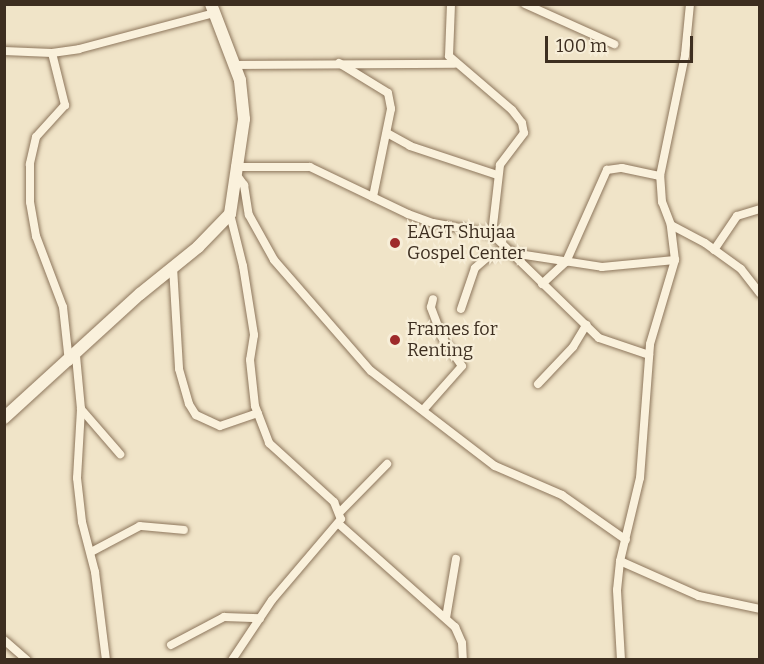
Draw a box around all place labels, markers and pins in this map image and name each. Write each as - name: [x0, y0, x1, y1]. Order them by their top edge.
- place label: EAGT Shujaa Gospel Center: [407, 222, 525, 264]
- marker: EAGT Shujaa Gospel Center: [388, 236, 402, 250]
- place label: Frames for Renting: [407, 319, 498, 362]
- marker: Frames for Renting: [388, 333, 402, 347]

